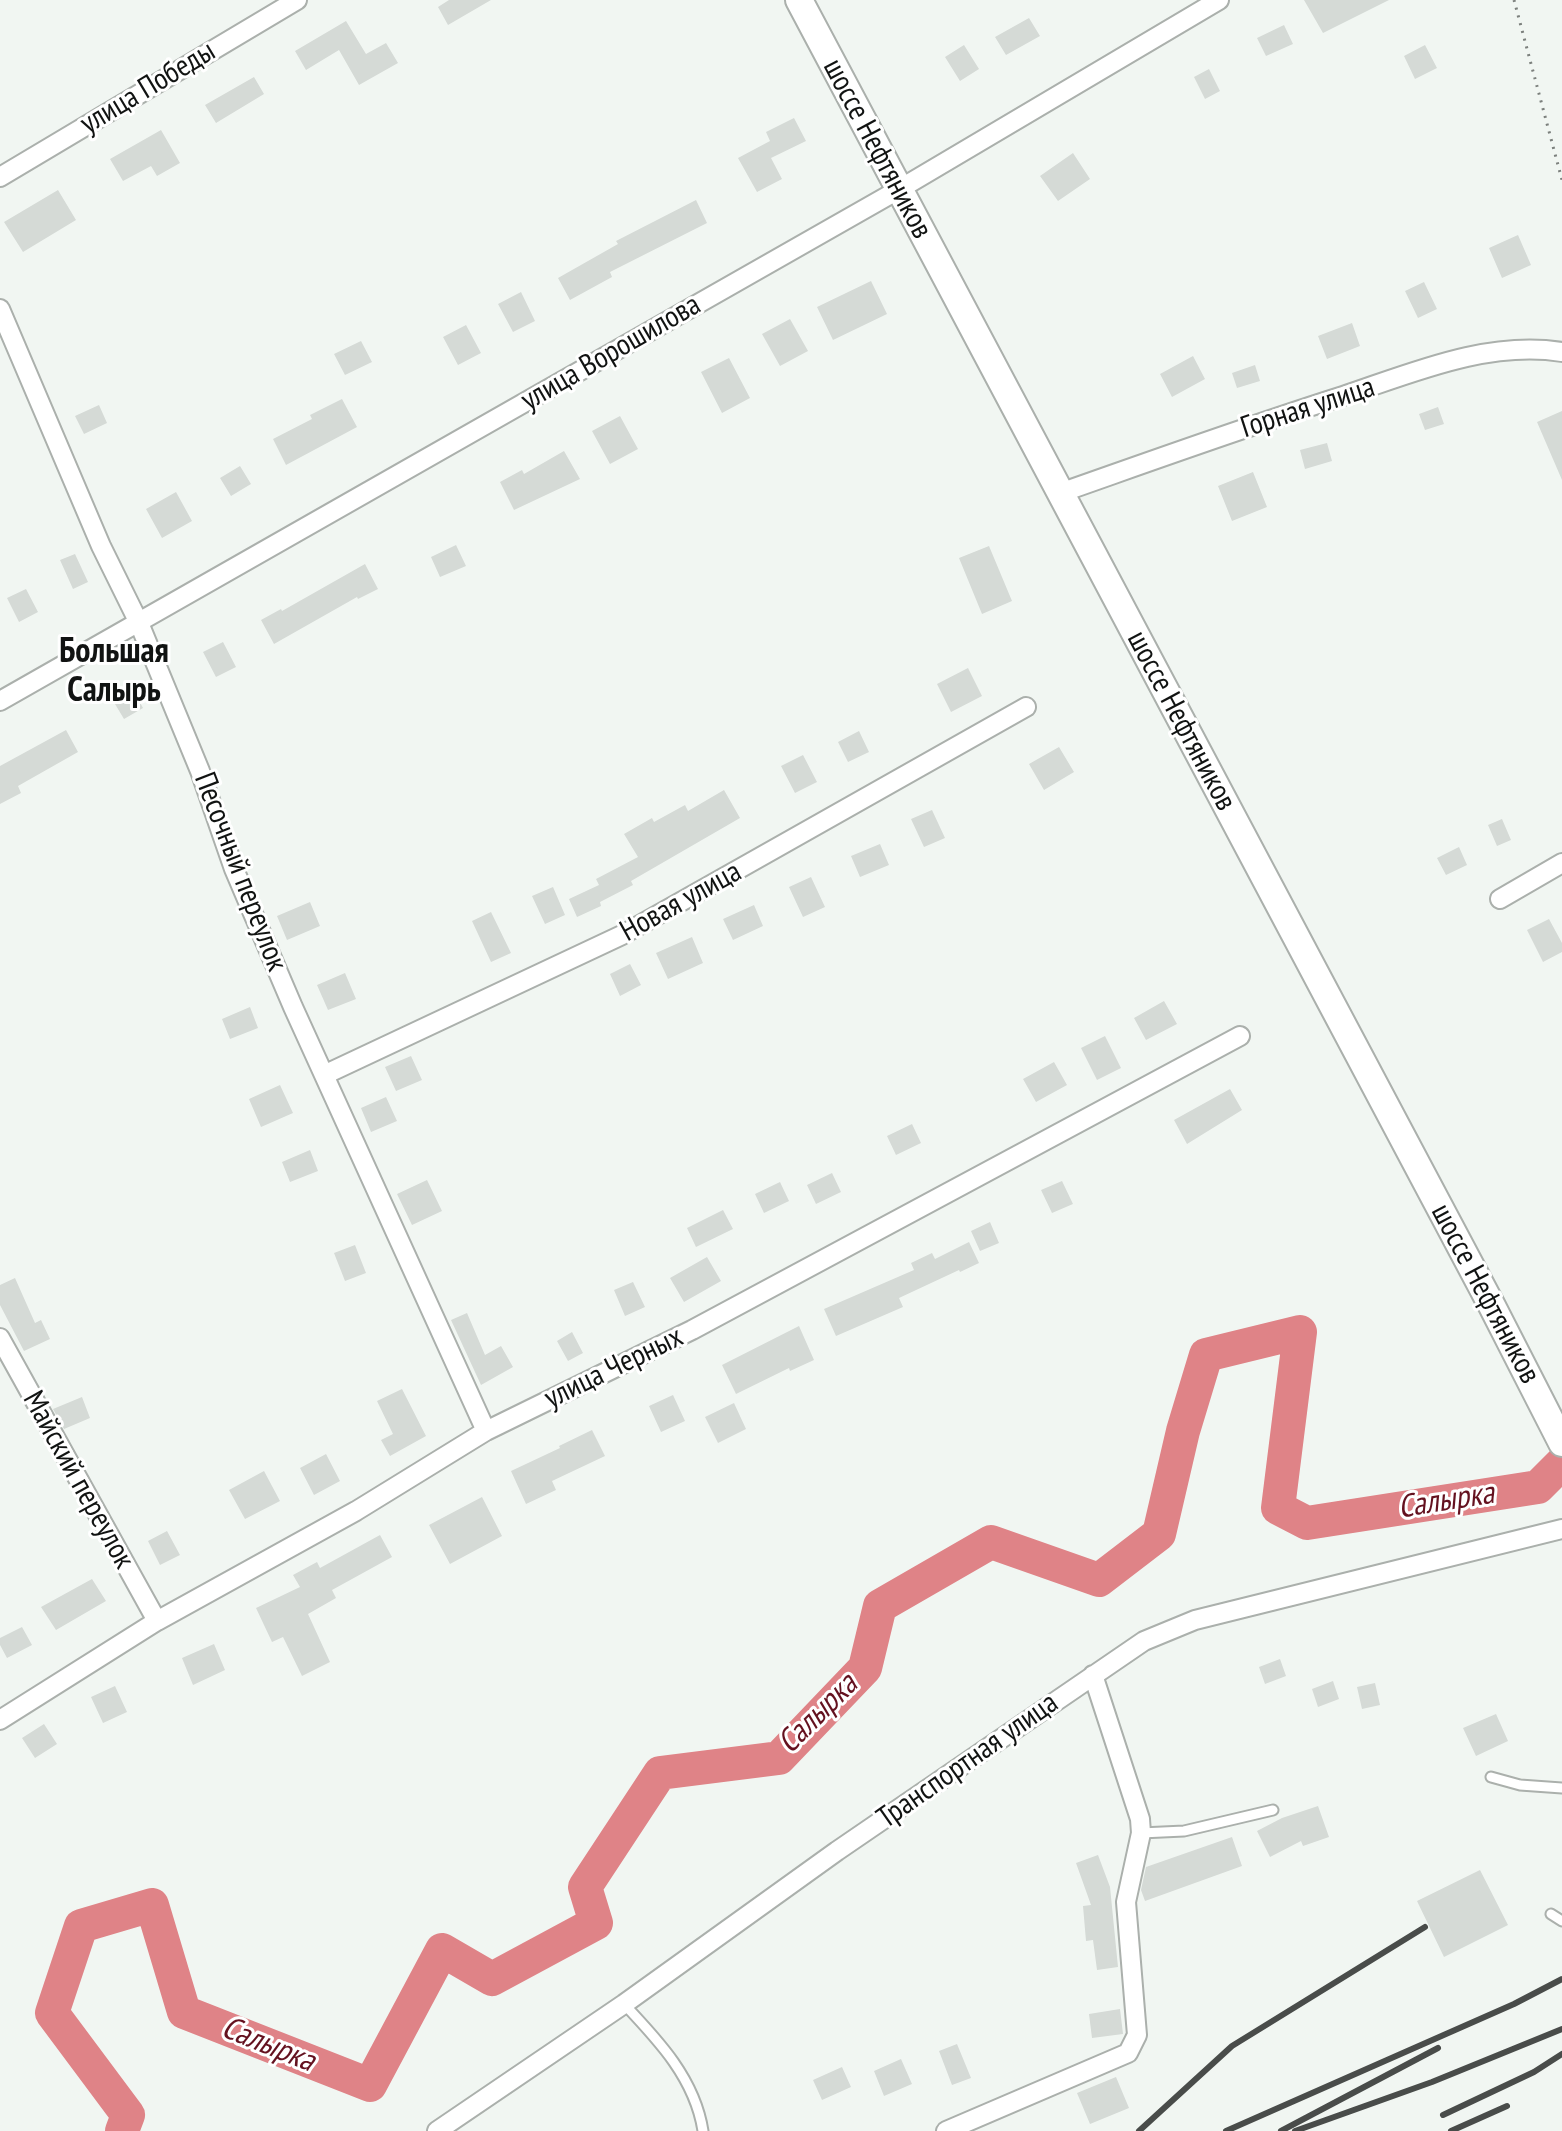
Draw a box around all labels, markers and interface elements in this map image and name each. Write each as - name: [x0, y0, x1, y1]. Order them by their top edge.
- street label: улица Победы: [74, 34, 222, 142]
- street label: шоссе Нефтяников: [815, 53, 939, 245]
- street label: улица Ворошилова: [515, 287, 707, 419]
- street label: Горная улица: [1237, 369, 1379, 447]
- street label: шоссе Нефтяников: [1119, 625, 1243, 817]
- district label: Большая Салырь: [59, 632, 169, 712]
- street label: Песочный переулок: [186, 768, 294, 976]
- street label: Новая улица: [614, 854, 748, 950]
- street label: шоссе Нефтяников: [1423, 1198, 1547, 1390]
- street label: улица Черных: [539, 1319, 689, 1417]
- street label: Майский переулок: [14, 1385, 142, 1575]
- water label: Салырка: [1395, 1474, 1497, 1528]
- water label: Салырка: [770, 1666, 866, 1762]
- street label: Транспортная улица: [871, 1685, 1065, 1837]
- water label: Салырка: [216, 2009, 320, 2081]

